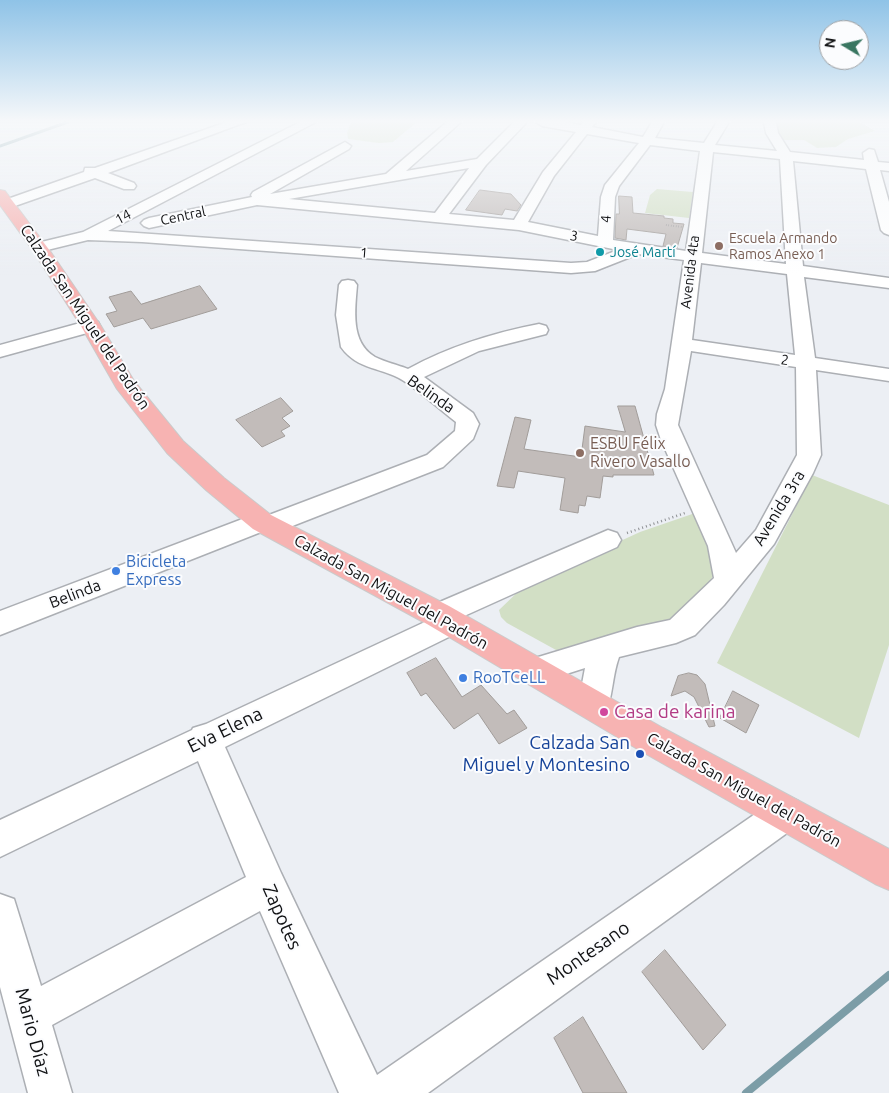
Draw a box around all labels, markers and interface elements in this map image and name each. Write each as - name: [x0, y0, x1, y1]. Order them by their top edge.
- north arrow: [819, 20, 869, 70]
- text: N: [821, 36, 839, 49]
- street label: Central: [159, 203, 207, 229]
- street label: 14: [112, 206, 134, 228]
- street label: 4: [597, 214, 615, 224]
- street label: Calzada San Miguel del Padrón: [16, 221, 154, 413]
- street label: 3: [569, 227, 579, 245]
- place label: Escuela Armando Ramos Anexo 1: [729, 230, 837, 262]
- street label: Avenida 4ta: [677, 234, 703, 310]
- marker: Escuela Armando Ramos Anexo 1: [713, 240, 725, 252]
- street label: 1: [359, 244, 369, 262]
- place label: José Martí: [610, 244, 676, 260]
- marker: José Martí: [594, 246, 606, 258]
- street label: 2: [780, 351, 790, 369]
- street label: Belinda: [403, 371, 459, 417]
- place label: ESBU Félix Rivero Vasallo: [590, 434, 691, 472]
- marker: ESBU Félix Rivero Vasallo: [574, 447, 586, 459]
- street label: Avenida 3ra: [749, 467, 809, 549]
- street label: Calzada San Miguel del Padrón: [291, 531, 491, 653]
- place label: Bicicleta Express: [126, 552, 186, 590]
- marker: Bicicleta Express: [110, 565, 122, 577]
- street label: Belinda: [46, 575, 104, 613]
- place label: RooTCeLL: [473, 668, 545, 688]
- marker: RooTCeLL: [457, 672, 469, 684]
- place label: Casa de karina: [614, 701, 736, 723]
- street label: Eva Elena: [184, 702, 266, 758]
- marker: Casa de karina: [598, 706, 610, 718]
- street label: Calzada San Miguel del Padrón: [644, 729, 844, 851]
- place label: Calzada San Miguel y Montesino: [463, 732, 630, 776]
- marker: Calzada San Miguel y Montesino: [634, 748, 646, 760]
- street label: Zapotes: [258, 881, 306, 953]
- street label: Montesano: [542, 916, 634, 990]
- street label: Mario Díaz: [10, 986, 56, 1078]

